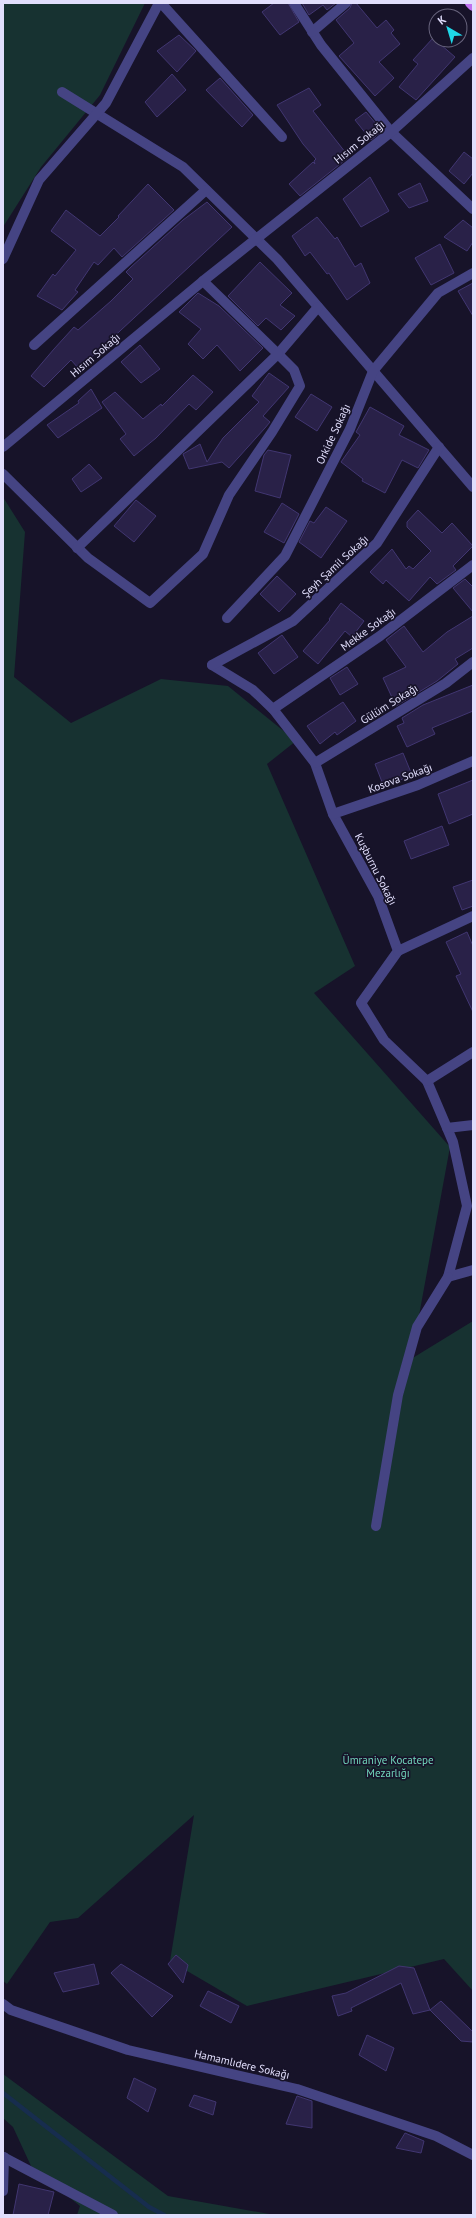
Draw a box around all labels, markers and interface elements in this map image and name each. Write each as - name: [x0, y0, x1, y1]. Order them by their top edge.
- north arrow: [428, 8, 468, 48]
- text: K: [435, 12, 449, 28]
- street label: Hısım Sokağı: [331, 117, 387, 167]
- street label: Hısım Sokağı: [67, 330, 123, 380]
- street label: Orkide Sokağı: [313, 401, 353, 467]
- street label: Şeyh Şamil Sokağı: [299, 532, 371, 600]
- street label: Mekke Sokağı: [338, 604, 398, 654]
- street label: Gülüm Sokağı: [358, 681, 420, 727]
- street label: Kosova Sokağı: [366, 760, 434, 796]
- street label: Kuşburnu Sokağı: [352, 831, 400, 907]
- park label: Ümraniye Kocatepe Mezarlığı: [342, 1753, 434, 1780]
- street label: Hamamlıdere Sokağı: [193, 2046, 291, 2082]

